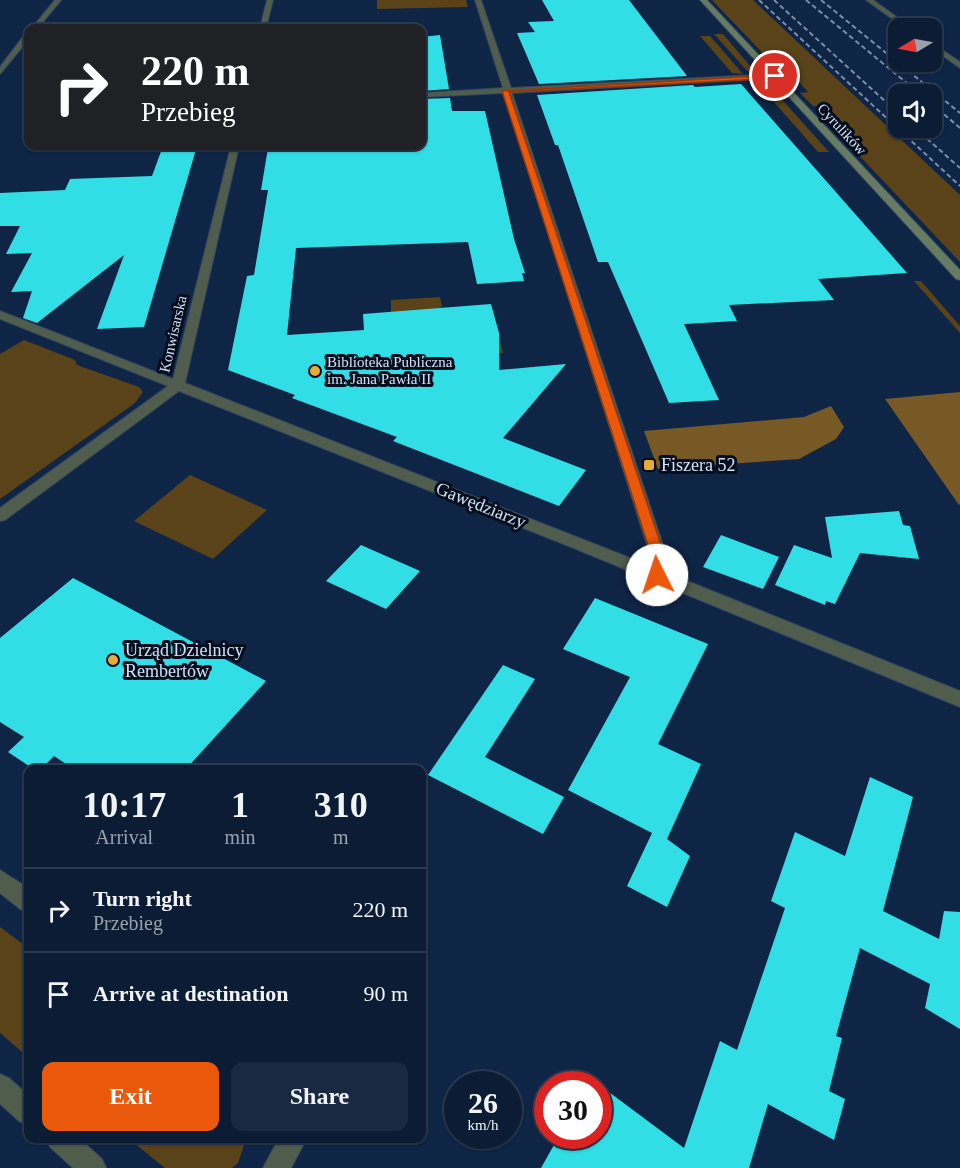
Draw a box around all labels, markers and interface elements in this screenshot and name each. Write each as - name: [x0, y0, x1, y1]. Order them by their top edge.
- north arrow: [888, 18, 942, 72]
- map controls: [888, 18, 942, 138]
- icon: right: [42, 48, 120, 126]
- text: 220 m: [141, 48, 250, 94]
- pin: [749, 50, 800, 101]
- icon: arrive: [758, 59, 791, 92]
- button: sound: [888, 84, 942, 138]
- text: Przebieg: [141, 97, 235, 127]
- street label: Cyrulików: [814, 100, 870, 158]
- street label: Konwisarska: [156, 294, 190, 374]
- place label: Biblioteka Publiczna im. Jana Pawła II: [327, 354, 453, 387]
- marker: Biblioteka Publiczna im. Jana Pawła II: [308, 364, 322, 378]
- place label: Fiszera 52: [661, 455, 735, 475]
- marker: Fiszera 52: [642, 458, 656, 472]
- street label: Gawędziarzy: [433, 478, 529, 532]
- position arrow: [625, 543, 689, 607]
- place label: Urząd Dzielnicy Rembertów: [125, 640, 243, 681]
- marker: Urząd Dzielnicy Rembertów: [106, 653, 120, 667]
- text: 10:17: [82, 785, 166, 825]
- text: 1: [231, 785, 249, 825]
- text: 310: [314, 785, 368, 825]
- text: Arrival: [95, 826, 153, 848]
- text: min: [224, 826, 256, 848]
- text: m: [333, 826, 349, 848]
- text: Turn right: [93, 886, 192, 911]
- icon: right: [42, 894, 75, 927]
- text: 220 m: [352, 897, 408, 922]
- text: Przebieg: [93, 912, 163, 934]
- icon: arrive: [42, 978, 75, 1011]
- text: Arrive at destination: [93, 981, 289, 1006]
- text: 90 m: [363, 981, 408, 1006]
- button: Exit: [42, 1062, 219, 1131]
- button: Share: [231, 1062, 408, 1131]
- speed limit sign: 30: [534, 1071, 612, 1149]
- text: 26: [468, 1086, 498, 1119]
- text: km/h: [468, 1117, 498, 1133]

